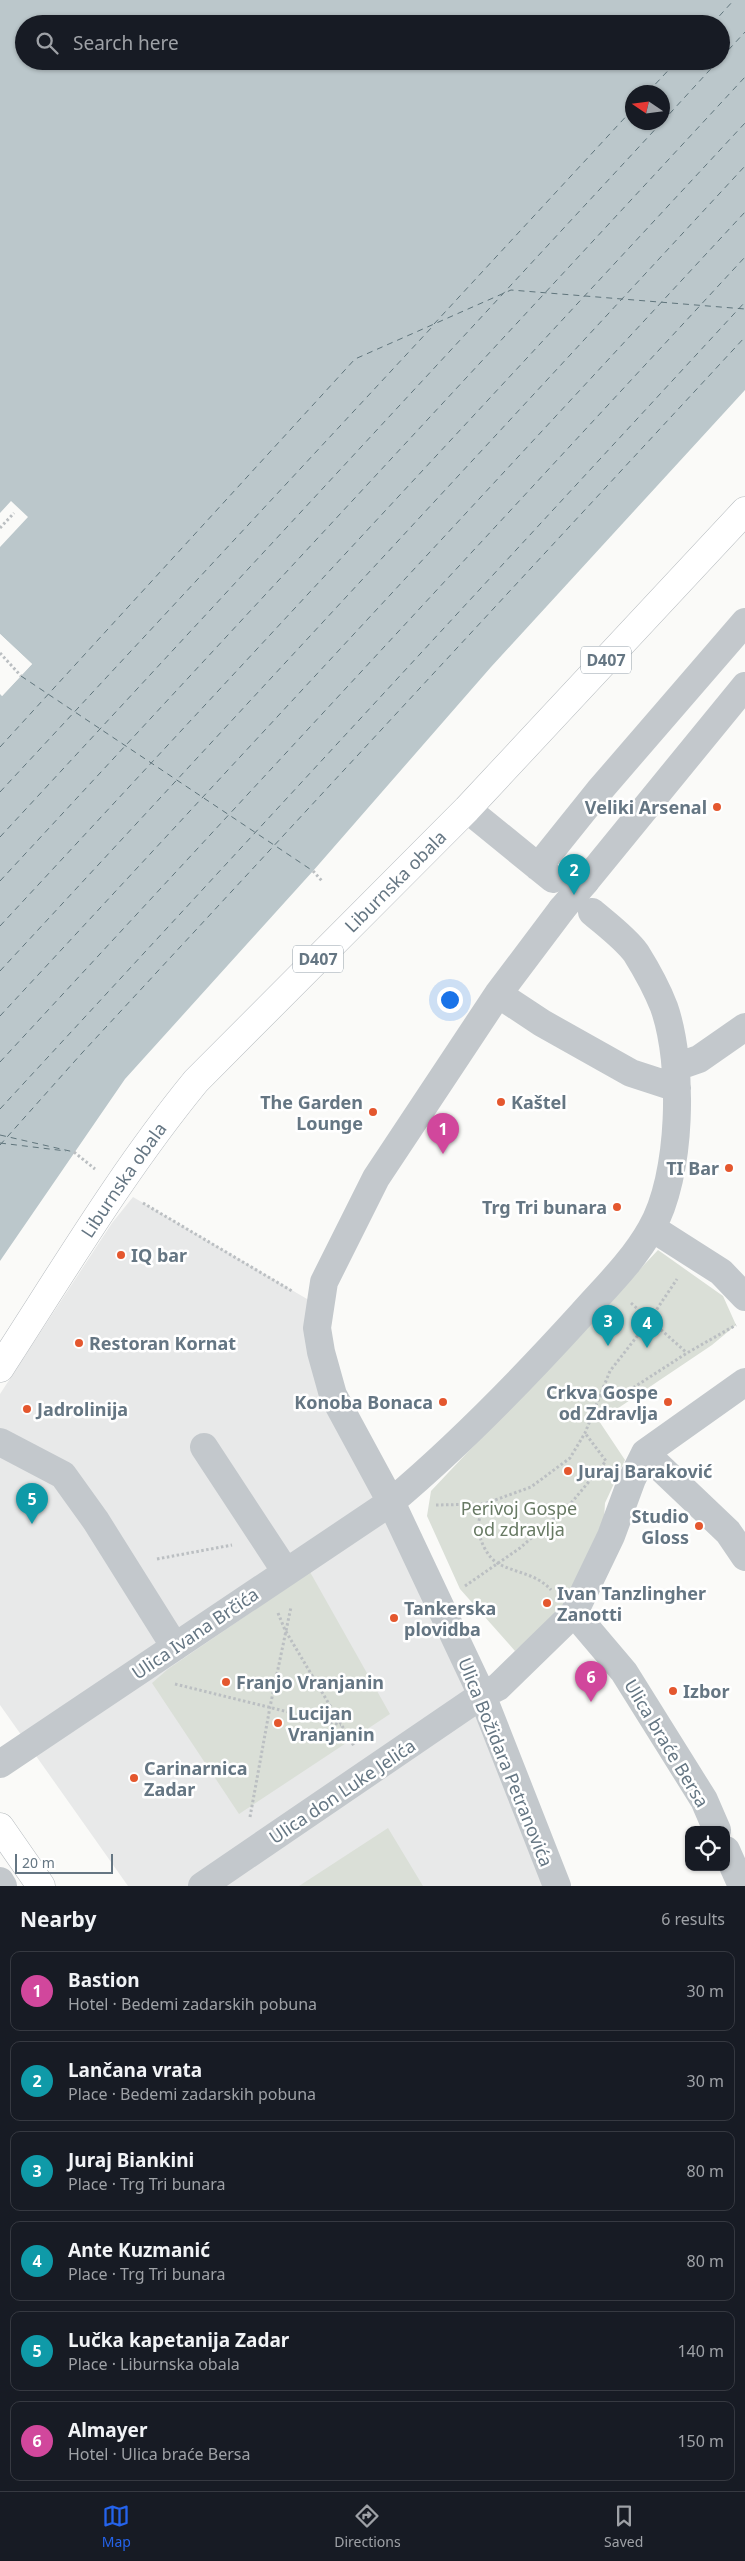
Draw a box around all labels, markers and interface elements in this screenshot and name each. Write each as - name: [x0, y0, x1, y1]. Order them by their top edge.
- search box: [15, 15, 730, 70]
- icon: search: [33, 29, 61, 57]
- text: Search here: [73, 30, 179, 56]
- north arrow: [625, 85, 670, 130]
- road number: D407: [581, 646, 631, 674]
- place label: Veliki Arsenal: [585, 795, 707, 819]
- marker: Veliki Arsenal: [711, 801, 723, 813]
- street label: Liburnska obala: [339, 825, 451, 937]
- pin: 2: [558, 854, 590, 895]
- road number: D407: [293, 946, 343, 972]
- your location: [437, 987, 463, 1013]
- place label: The Garden Lounge: [260, 1090, 363, 1135]
- place label: Kaštel: [511, 1090, 567, 1114]
- marker: Kaštel: [495, 1096, 507, 1108]
- marker: The Garden Lounge: [367, 1106, 379, 1118]
- pin: 1: [427, 1113, 459, 1154]
- street label: Liburnska obala: [75, 1117, 172, 1242]
- place label: TI Bar: [666, 1156, 719, 1180]
- marker: TI Bar: [723, 1162, 735, 1174]
- place label: Trg Tri bunara: [482, 1195, 607, 1219]
- marker: Trg Tri bunara: [611, 1201, 623, 1213]
- place label: IQ bar: [131, 1243, 187, 1267]
- marker: IQ bar: [115, 1249, 127, 1261]
- pin: 3: [592, 1305, 624, 1346]
- pin: 4: [631, 1307, 663, 1348]
- place label: Restoran Kornat: [89, 1331, 236, 1355]
- marker: Restoran Kornat: [73, 1337, 85, 1349]
- place label: Crkva Gospe od Zdravlja: [546, 1380, 658, 1425]
- place label: Konoba Bonaca: [294, 1390, 433, 1414]
- marker: Konoba Bonaca: [437, 1396, 449, 1408]
- marker: Crkva Gospe od Zdravlja: [662, 1396, 674, 1408]
- place label: Jadrolinija: [35, 1397, 128, 1421]
- marker: Jadrolinija: [21, 1403, 33, 1415]
- place label: Juraj Baraković: [576, 1459, 712, 1483]
- marker: Juraj Baraković: [562, 1465, 574, 1477]
- pin: 5: [16, 1483, 48, 1524]
- park label: Perivoj Gospe od zdravlja: [461, 1496, 577, 1541]
- place label: Studio Gloss: [632, 1504, 689, 1549]
- marker: Studio Gloss: [693, 1520, 705, 1532]
- place label: Ivan Tanzlingher Zanotti: [557, 1581, 706, 1626]
- street label: Ulica Ivana Brčića: [127, 1582, 263, 1684]
- place label: Tankerska plovidba: [404, 1596, 496, 1641]
- marker: Ivan Tanzlingher Zanotti: [541, 1597, 553, 1609]
- marker: Tankerska plovidba: [388, 1612, 400, 1624]
- street label: Ulica Božidara Petranovića: [453, 1654, 559, 1870]
- pin: 6: [575, 1661, 607, 1702]
- place label: Franjo Vranjanin: [236, 1670, 384, 1694]
- street label: Ulica braće Bersa: [619, 1674, 715, 1812]
- marker: Franjo Vranjanin: [220, 1676, 232, 1688]
- place label: Izbor: [683, 1679, 730, 1703]
- marker: Izbor: [667, 1685, 679, 1697]
- place label: Lucijan Vranjanin: [288, 1701, 375, 1746]
- marker: Lucijan Vranjanin: [272, 1717, 284, 1729]
- street label: Ulica don Luke Jelića: [264, 1733, 420, 1849]
- place label: Carinarnica Zadar: [144, 1756, 247, 1801]
- marker: Carinarnica Zadar: [128, 1772, 140, 1784]
- map controls: [685, 1826, 730, 1871]
- button: locate: [685, 1826, 730, 1871]
- scale bar: [15, 1851, 112, 1874]
- text: 20 m: [22, 1853, 55, 1872]
- text: Nearby: [20, 1905, 96, 1933]
- text: 6 results: [661, 1908, 725, 1930]
- text: Bastion: [68, 1967, 140, 1993]
- text: 1: [32, 1980, 42, 2002]
- text: 30 m: [687, 1980, 724, 2002]
- text: Hotel · Bedemi zadarskih pobuna: [68, 1993, 317, 2015]
- text: Lančana vrata: [68, 2057, 202, 2083]
- text: 2: [32, 2070, 42, 2092]
- text: 30 m: [687, 2070, 724, 2092]
- text: Place · Bedemi zadarskih pobuna: [68, 2083, 316, 2105]
- text: Juraj Biankini: [68, 2147, 194, 2173]
- text: 3: [32, 2160, 42, 2182]
- text: 80 m: [687, 2160, 724, 2182]
- text: Place · Trg Tri bunara: [68, 2173, 226, 2195]
- text: Ante Kuzmanić: [68, 2237, 210, 2263]
- text: 4: [32, 2250, 42, 2272]
- text: 80 m: [687, 2250, 724, 2272]
- text: Place · Trg Tri bunara: [68, 2263, 226, 2285]
- text: Lučka kapetanija Zadar: [68, 2327, 289, 2353]
- text: 5: [32, 2340, 42, 2362]
- text: 140 m: [677, 2340, 724, 2362]
- text: Place · Liburnska obala: [68, 2353, 240, 2375]
- text: Almayer: [68, 2417, 147, 2443]
- text: 6: [32, 2430, 42, 2452]
- text: 150 m: [677, 2430, 724, 2452]
- text: Hotel · Ulica braće Bersa: [68, 2443, 250, 2465]
- tab: Map: [102, 2502, 131, 2551]
- tab: Directions: [334, 2502, 401, 2551]
- tab: Saved: [604, 2502, 643, 2551]

